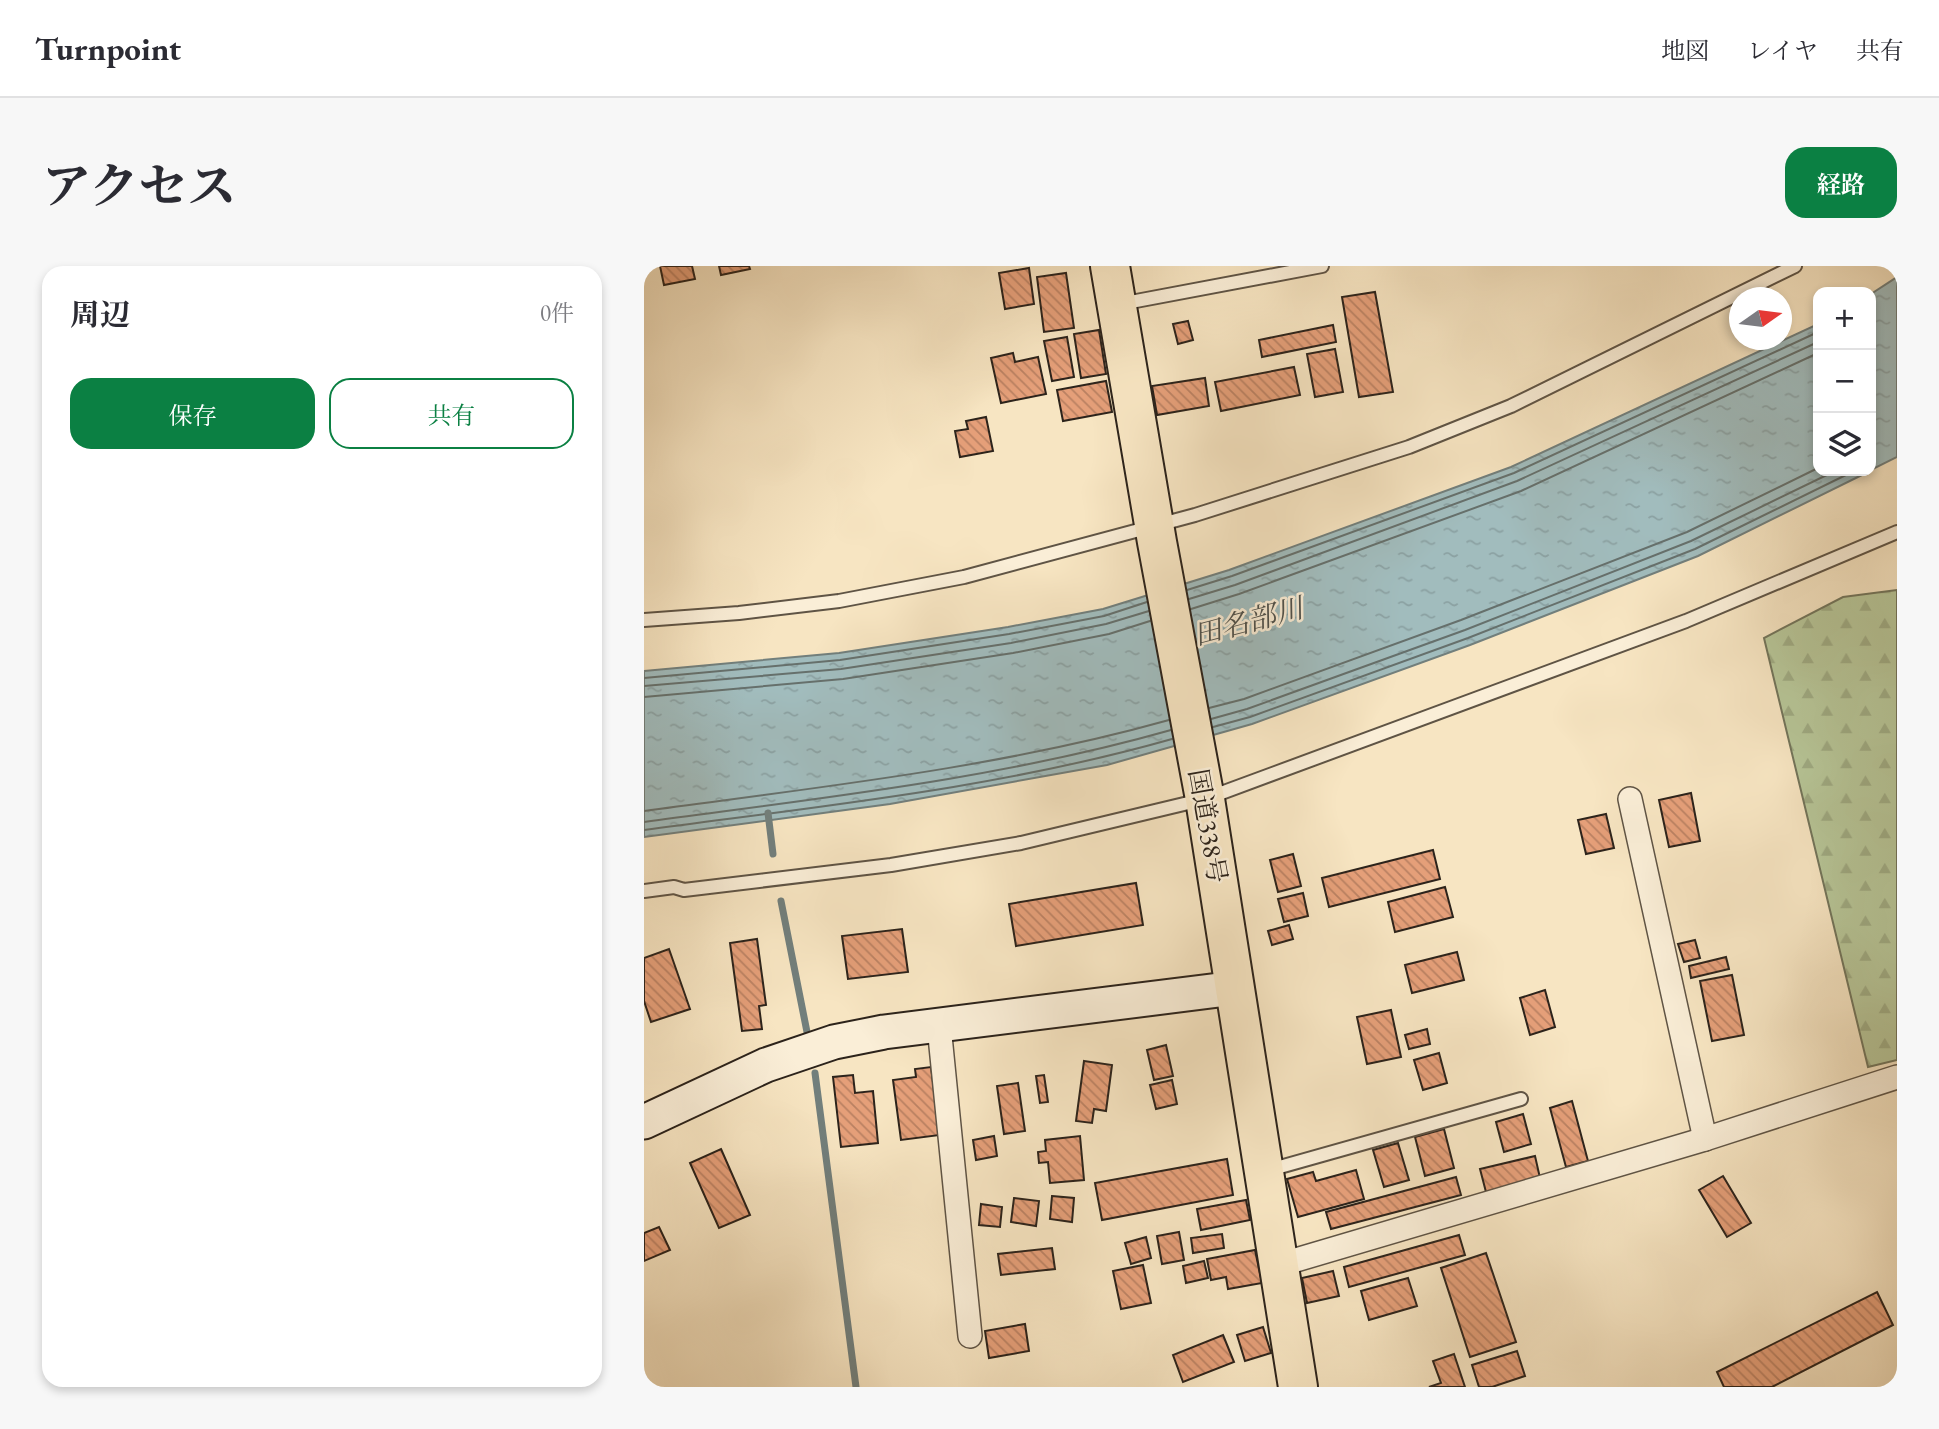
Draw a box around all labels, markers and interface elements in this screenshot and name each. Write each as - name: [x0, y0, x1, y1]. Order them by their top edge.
- text: Turnpoint: [35, 27, 181, 70]
- text: 地図: [1661, 35, 1709, 66]
- text: レイヤ: [1747, 35, 1818, 66]
- text: 共有: [1856, 35, 1904, 66]
- button: 経路: [1785, 147, 1897, 218]
- text: アクセス: [42, 154, 237, 218]
- north arrow: [1729, 287, 1792, 350]
- map controls: [1813, 287, 1876, 476]
- button: +: [1813, 287, 1876, 350]
- text: 周辺: [70, 295, 130, 334]
- text: 0件: [540, 298, 574, 328]
- button: −: [1813, 350, 1876, 413]
- button: 保存: [70, 378, 315, 449]
- button: 共有: [329, 378, 574, 449]
- button: layers: [1813, 413, 1876, 476]
- water label: 田名部川: [1189, 588, 1310, 653]
- street label: 国道338号: [1181, 766, 1235, 886]

